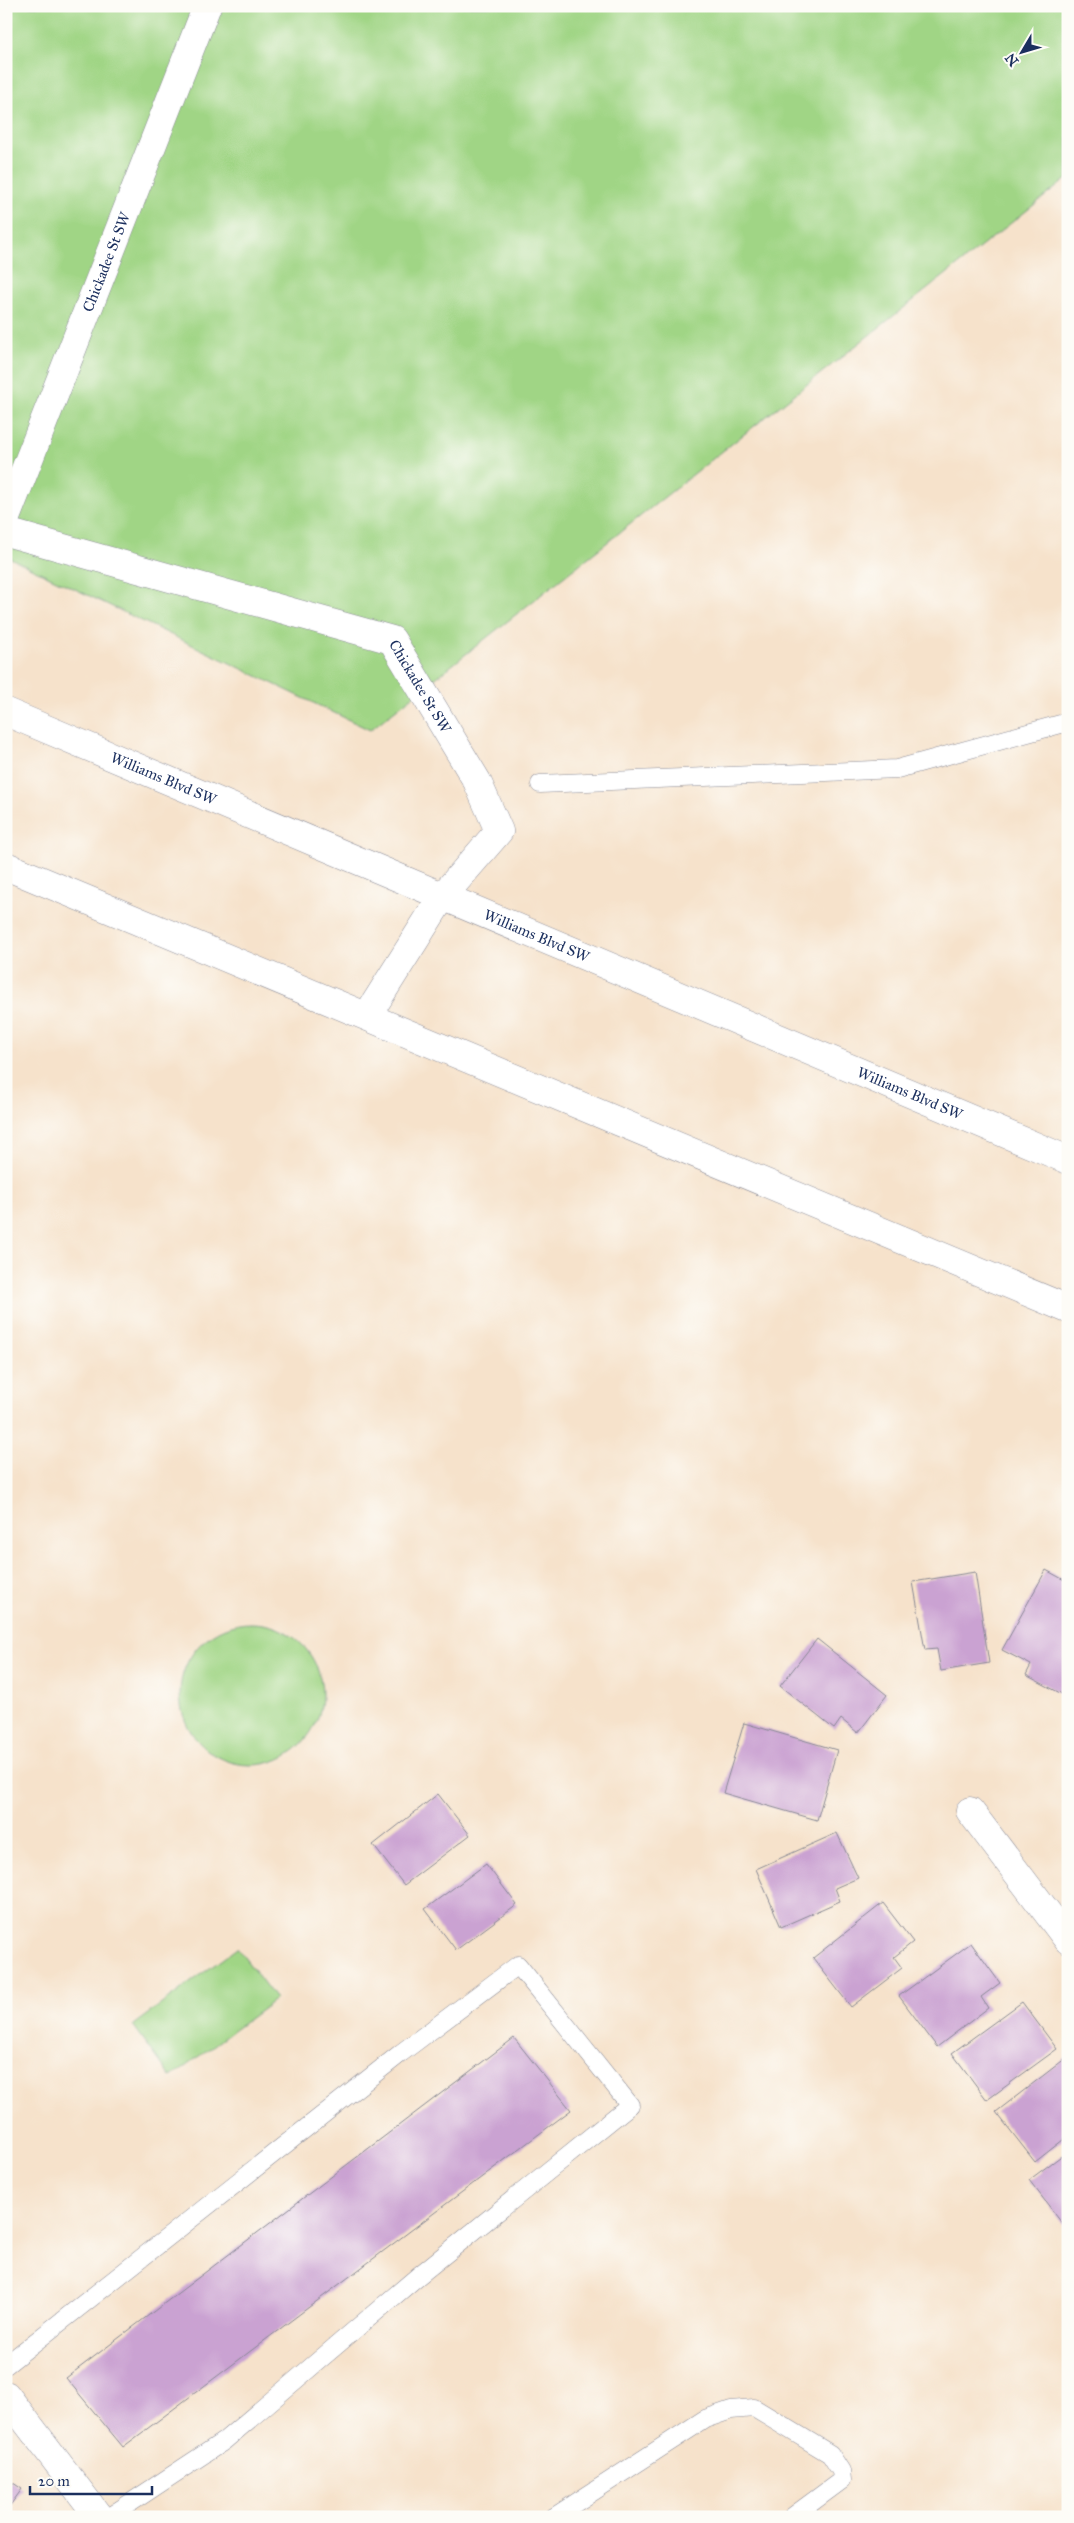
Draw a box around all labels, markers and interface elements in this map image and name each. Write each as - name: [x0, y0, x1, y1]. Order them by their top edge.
- north arrow: [996, 28, 1046, 78]
- text: N: [1002, 50, 1023, 70]
- street label: Chickadee St SW: [79, 209, 134, 314]
- street label: Chickadee St SW: [385, 637, 455, 737]
- street label: Williams Blvd SW: [108, 748, 220, 809]
- street label: Williams Blvd SW: [481, 906, 593, 966]
- street label: Williams Blvd SW: [854, 1063, 966, 1124]
- scale bar: [30, 2463, 152, 2495]
- text: 20 m: [38, 2472, 70, 2490]

